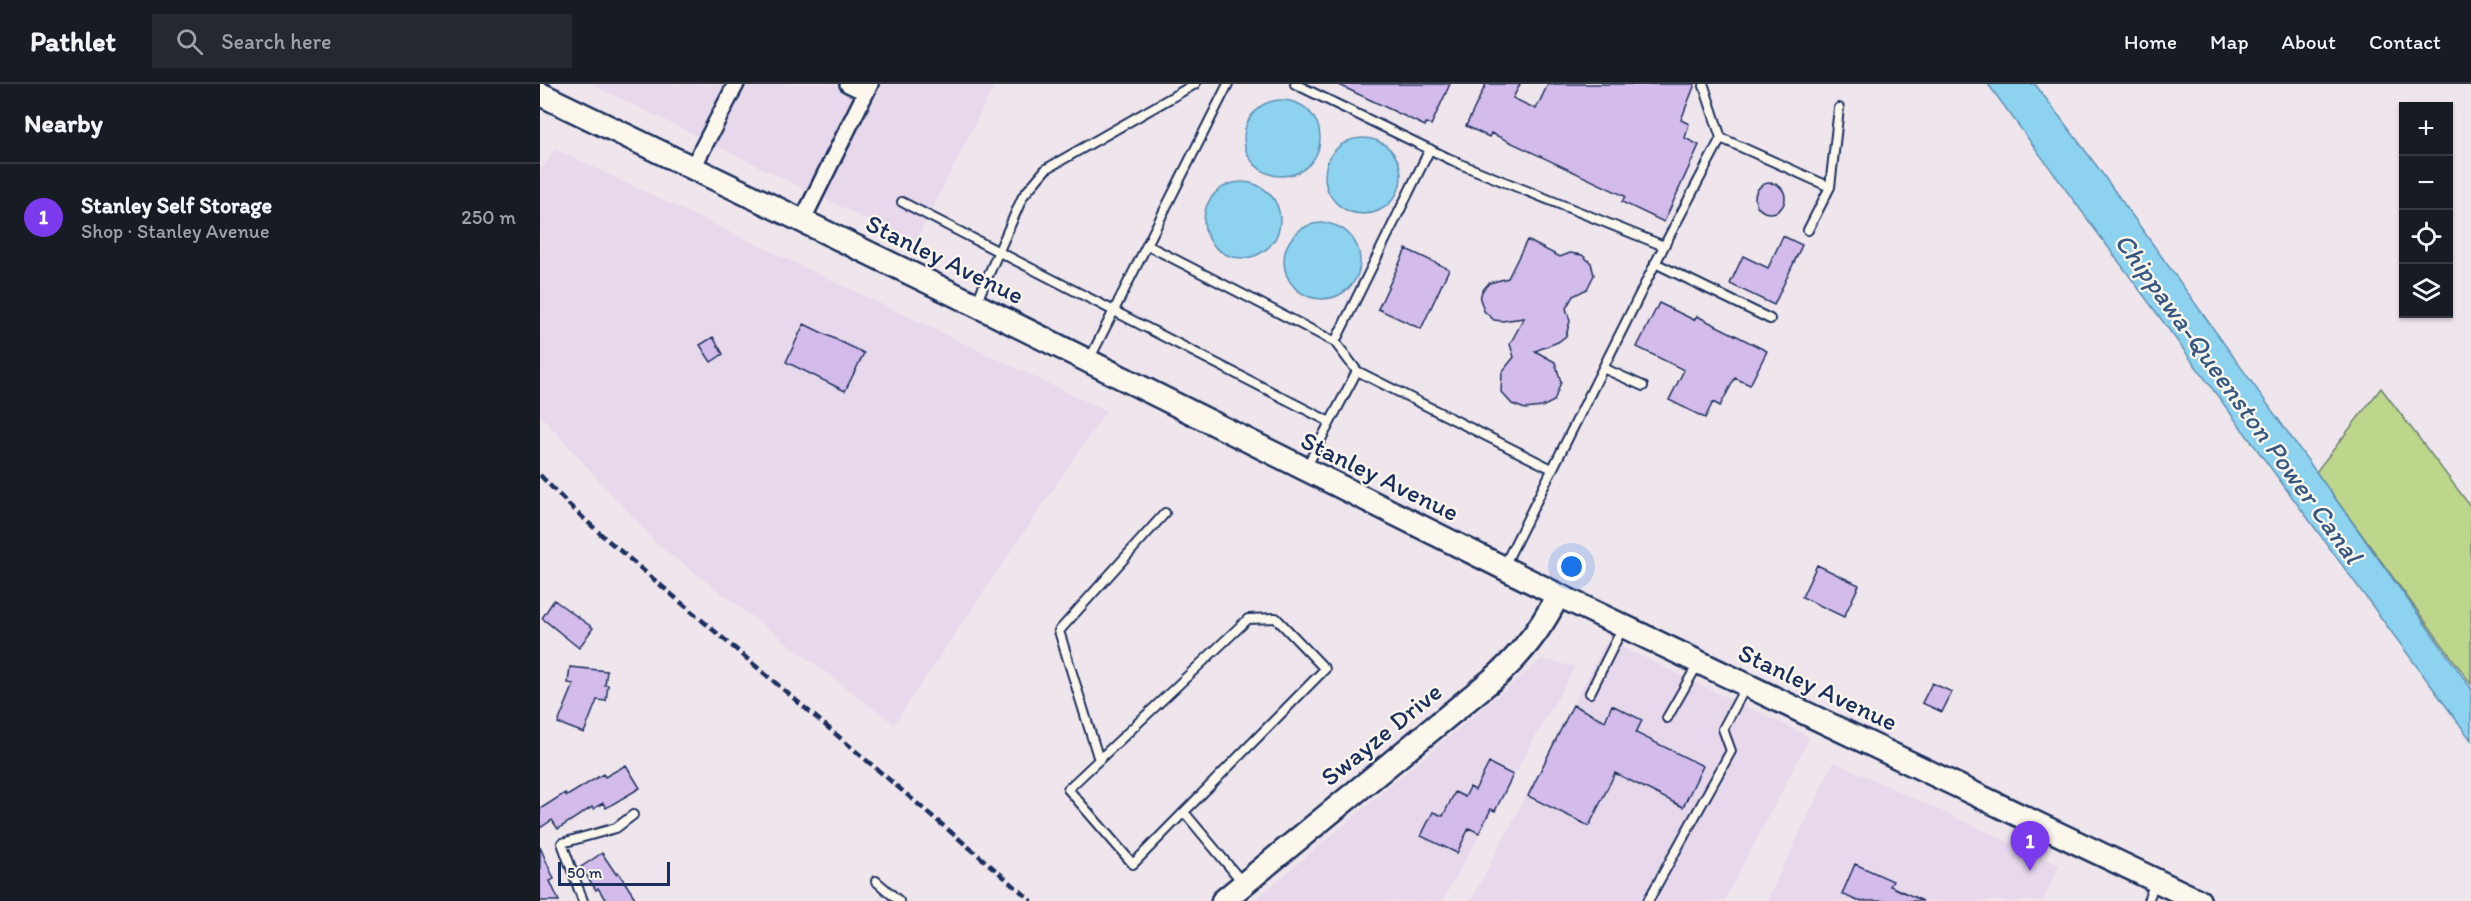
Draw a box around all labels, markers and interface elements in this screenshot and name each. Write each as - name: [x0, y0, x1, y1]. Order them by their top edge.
- search box: [152, 14, 572, 68]
- text: Pathlet: [30, 24, 116, 58]
- icon: search: [173, 25, 206, 58]
- text: Search here: [221, 28, 331, 55]
- text: Home: [2124, 29, 2177, 54]
- text: Map: [2210, 29, 2249, 54]
- text: About: [2282, 29, 2336, 54]
- text: Contact: [2369, 29, 2441, 54]
- map controls: [2399, 102, 2453, 318]
- button: +: [2399, 102, 2453, 156]
- text: Nearby: [24, 107, 103, 139]
- button: −: [2399, 156, 2453, 210]
- text: Stanley Self Storage: [81, 192, 272, 219]
- text: 1: [39, 205, 48, 229]
- text: 250 m: [461, 205, 516, 229]
- street label: Stanley Avenue: [861, 207, 1029, 311]
- button: locate: [2399, 210, 2453, 264]
- text: Shop · Stanley Avenue: [81, 219, 269, 243]
- water label: Chippawa-Queenston Power Canal: [2108, 226, 2372, 572]
- button: layers: [2399, 264, 2453, 318]
- street label: Stanley Avenue: [1296, 424, 1464, 528]
- your location: [1557, 552, 1586, 581]
- street label: Stanley Avenue: [1733, 636, 1903, 738]
- street label: Swayze Drive: [1314, 675, 1448, 793]
- pin: 1: [2010, 822, 2050, 871]
- scale bar: [558, 859, 670, 886]
- text: 50 m: [567, 863, 602, 882]

